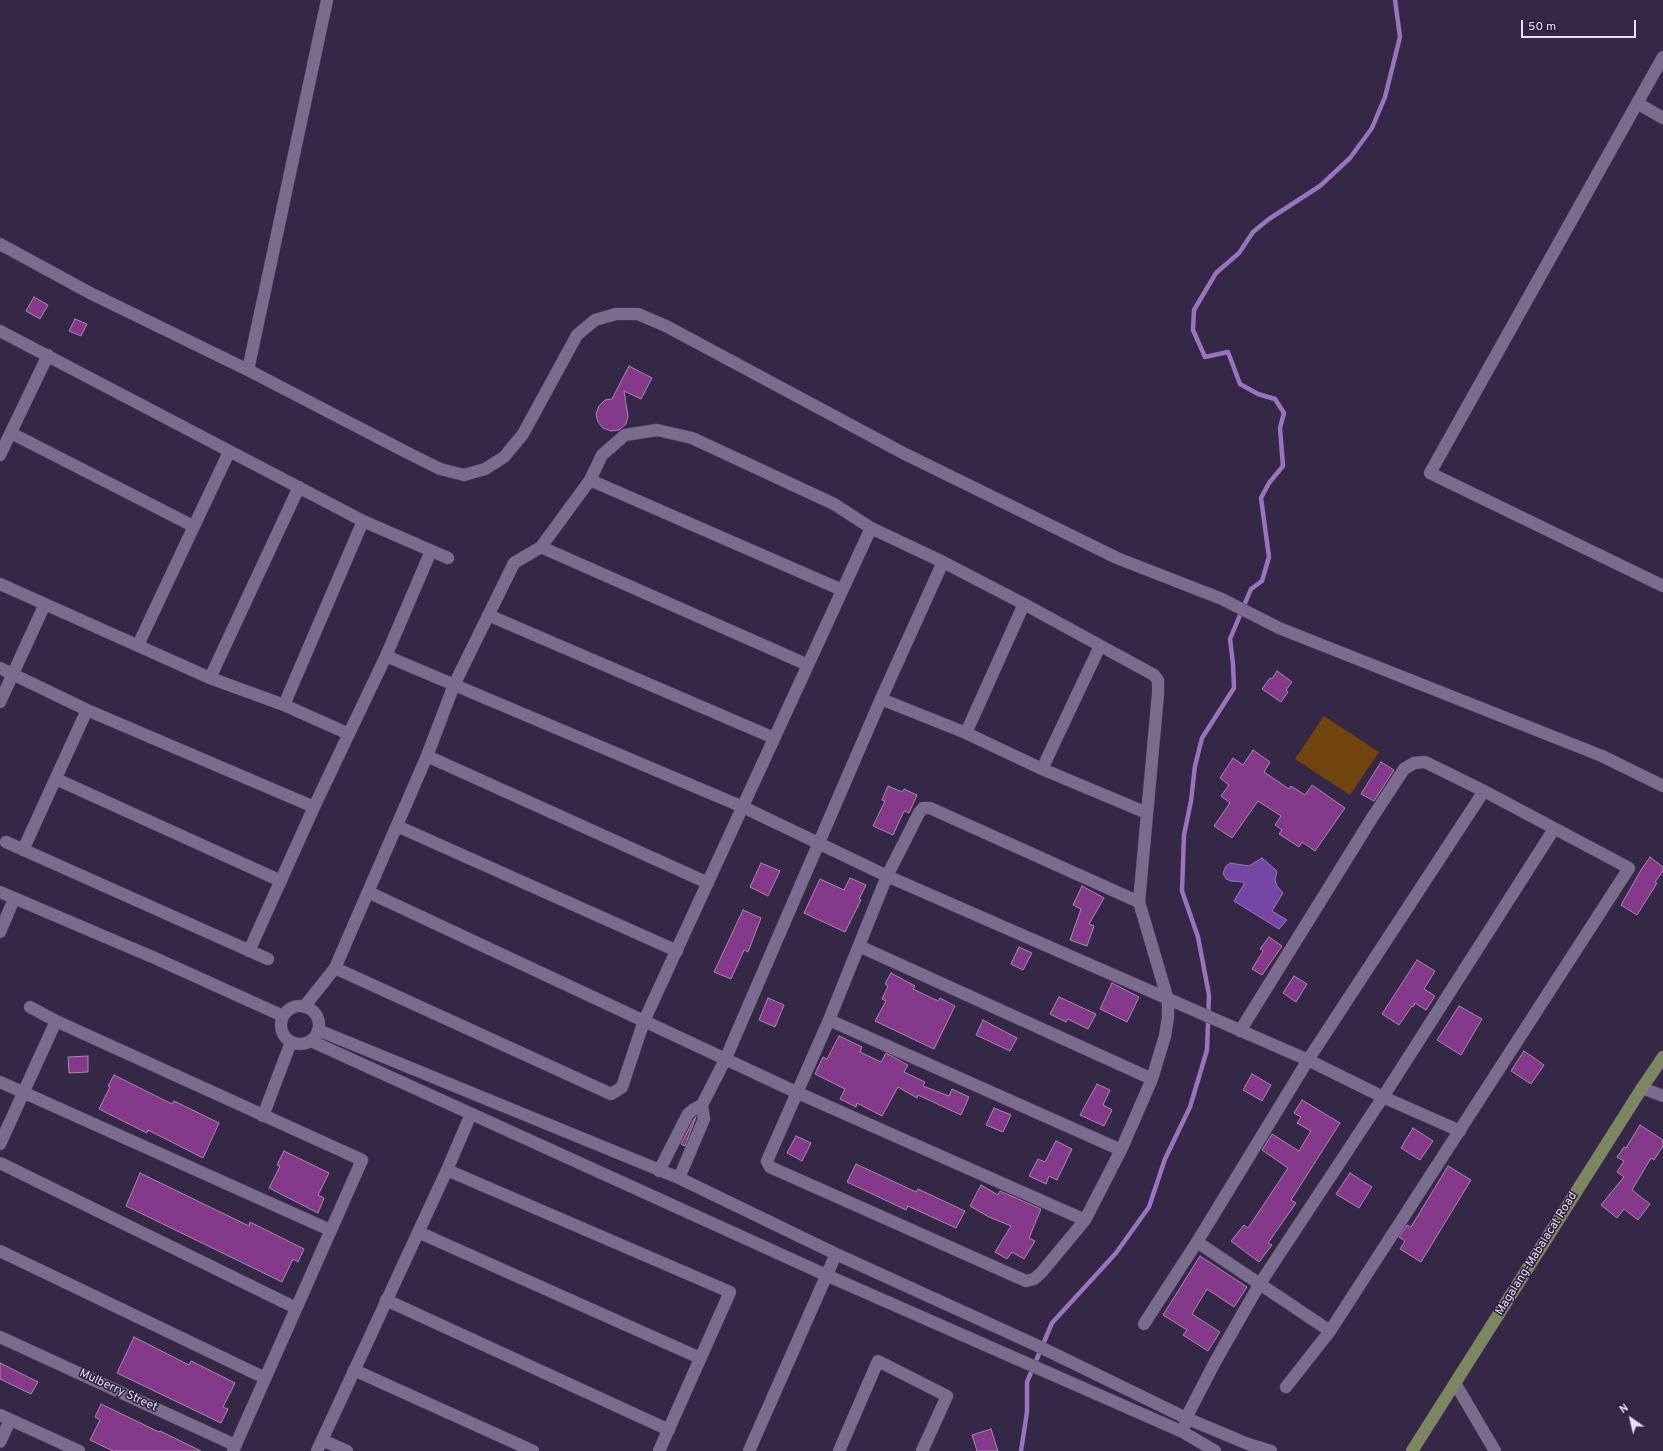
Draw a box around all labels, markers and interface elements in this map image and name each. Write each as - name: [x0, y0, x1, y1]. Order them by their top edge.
- scale bar: [1523, 12, 1638, 38]
- text: 50 m: [1528, 19, 1556, 35]
- street label: Magalang-Mabalacat Road: [1493, 1190, 1581, 1318]
- street label: Mulberry Street: [77, 1367, 159, 1415]
- north arrow: [1611, 1399, 1651, 1439]
- text: N: [1617, 1401, 1631, 1417]

